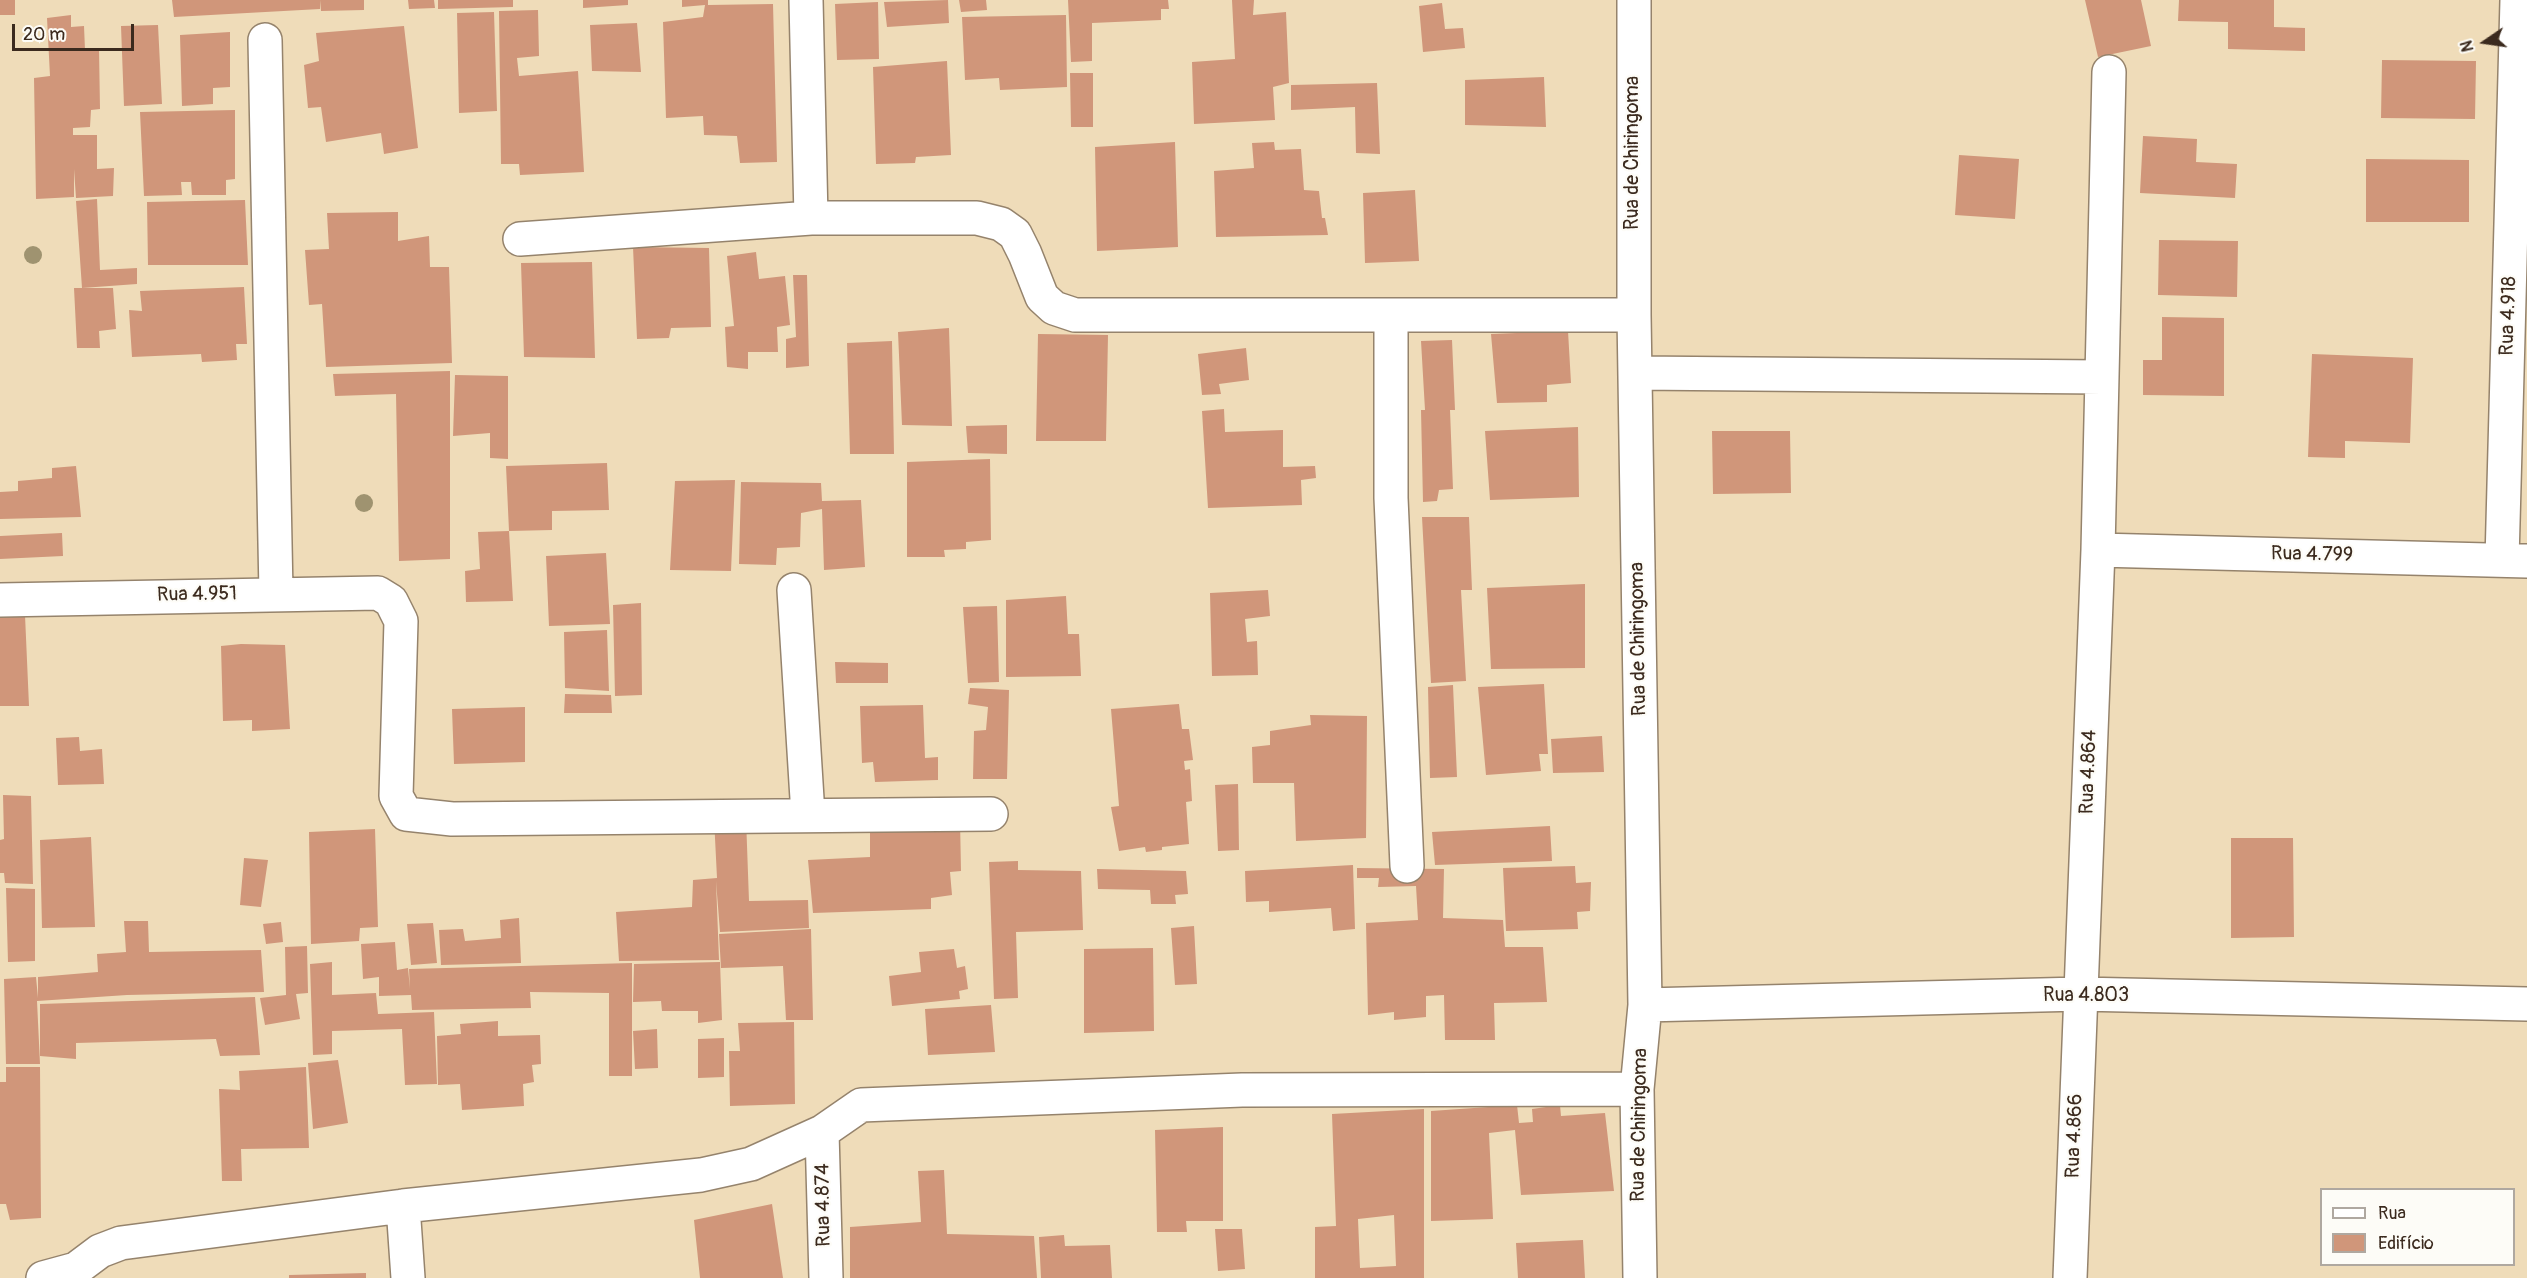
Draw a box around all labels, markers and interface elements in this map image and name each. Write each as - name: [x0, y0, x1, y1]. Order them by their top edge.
- scale bar: [15, 12, 136, 50]
- north arrow: [2455, 12, 2515, 72]
- text: 20 m: [23, 23, 65, 46]
- text: N: [2457, 39, 2478, 54]
- street label: Rua de Chiringoma: [1621, 76, 1645, 230]
- street label: Rua 4.918: [2496, 276, 2522, 356]
- street label: Rua 4.799: [2271, 542, 2353, 568]
- street label: Rua de Chiringoma: [1626, 562, 1652, 716]
- street label: Rua 4.951: [157, 582, 237, 608]
- street label: Rua 4.864: [2076, 729, 2102, 815]
- street label: Rua 4.803: [2043, 984, 2129, 1008]
- street label: Rua de Chiringoma: [1627, 1048, 1653, 1202]
- street label: Rua 4.866: [2062, 1093, 2088, 1179]
- street label: Rua 4.874: [811, 1163, 837, 1247]
- legend: [2320, 1188, 2515, 1266]
- text: Rua: [2378, 1202, 2406, 1225]
- text: Edifício: [2378, 1232, 2434, 1255]

